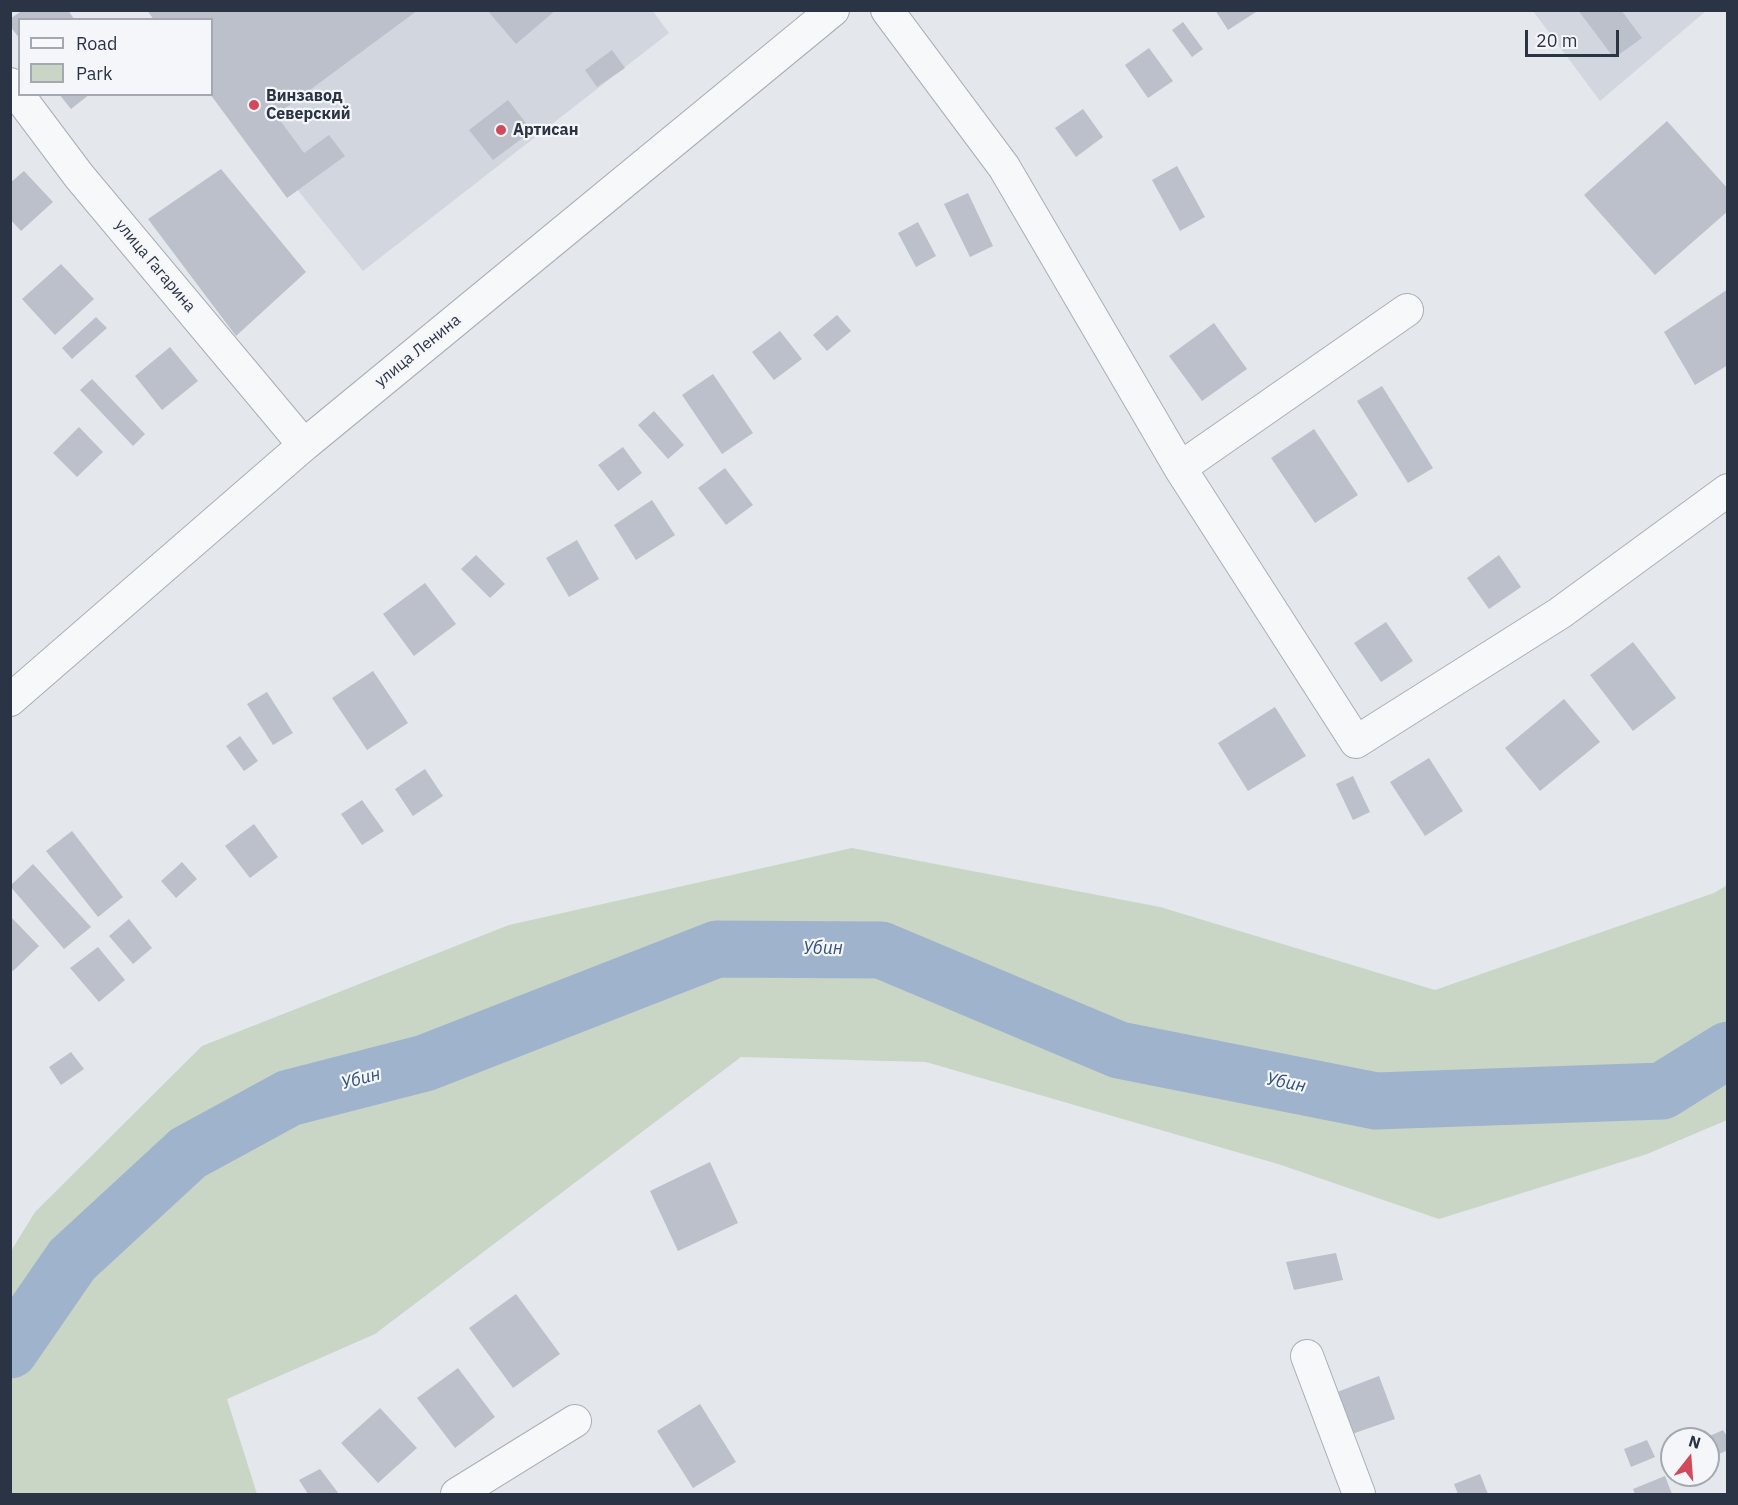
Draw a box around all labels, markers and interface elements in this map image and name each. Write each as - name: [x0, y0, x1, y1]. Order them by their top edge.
- legend: [18, 18, 213, 96]
- scale bar: [1528, 18, 1622, 56]
- text: 20 m: [1536, 29, 1578, 52]
- text: Road: [76, 32, 117, 55]
- text: Park: [76, 62, 112, 85]
- place label: Винзавод Северский: [266, 86, 350, 124]
- marker: Винзавод Северский: [247, 98, 261, 112]
- place label: Артисан: [513, 120, 578, 140]
- marker: Артисан: [494, 123, 508, 137]
- street label: улица Гагарина: [111, 216, 199, 316]
- street label: улица Ленина: [371, 311, 465, 391]
- water label: Убин: [803, 938, 843, 960]
- water label: Убин: [339, 1063, 383, 1095]
- water label: Убин: [1264, 1069, 1308, 1097]
- north arrow: [1660, 1427, 1720, 1487]
- text: N: [1686, 1430, 1703, 1453]

